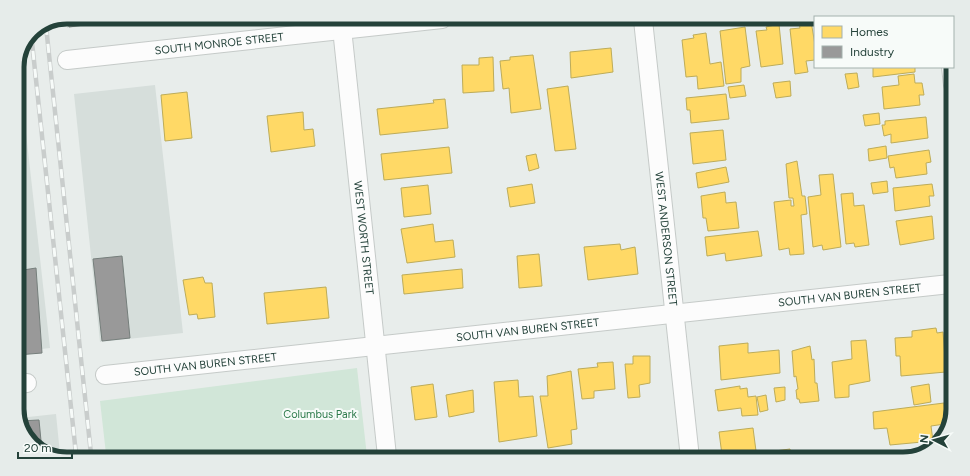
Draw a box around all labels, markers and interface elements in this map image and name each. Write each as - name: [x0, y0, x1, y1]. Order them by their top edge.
- legend: [814, 16, 954, 68]
- text: Homes: [850, 25, 889, 39]
- street label: SOUTH MONROE STREET: [154, 30, 284, 57]
- text: Industry: [850, 45, 895, 59]
- street label: WEST ANDERSON STREET: [652, 171, 680, 307]
- street label: WEST WORTH STREET: [351, 180, 376, 295]
- street label: SOUTH VAN BUREN STREET: [778, 281, 922, 309]
- street label: SOUTH VAN BUREN STREET: [455, 316, 600, 344]
- street label: SOUTH VAN BUREN STREET: [133, 351, 278, 379]
- park label: Columbus Park: [283, 408, 357, 421]
- north arrow: [914, 420, 954, 460]
- scale bar: [18, 434, 72, 460]
- text: N: [918, 434, 931, 444]
- text: 20 m: [24, 441, 52, 455]

